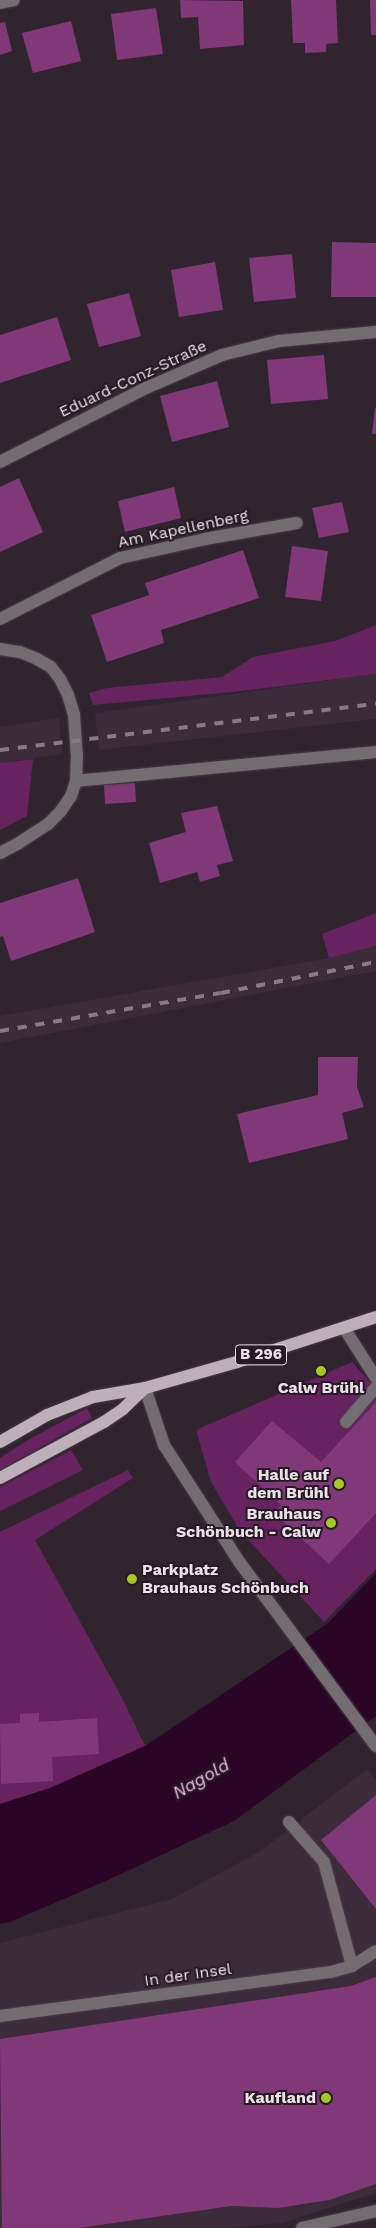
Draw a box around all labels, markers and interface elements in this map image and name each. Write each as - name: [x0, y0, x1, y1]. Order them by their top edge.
- street label: Eduard-Conz-Straße: [56, 336, 210, 422]
- street label: Am Kapellenberg: [116, 506, 250, 552]
- road number: B 296: [235, 1342, 287, 1368]
- marker: Calw Brühl: [315, 1365, 327, 1377]
- place label: Calw Brühl: [277, 1378, 365, 1398]
- place label: Halle auf dem Brühl: [247, 1465, 329, 1503]
- marker: Halle auf dem Brühl: [333, 1478, 345, 1490]
- place label: Brauhaus Schönbuch - Calw: [176, 1504, 321, 1542]
- marker: Brauhaus Schönbuch - Calw: [325, 1517, 337, 1529]
- place label: Parkplatz Brauhaus Schönbuch: [142, 1560, 309, 1598]
- marker: Parkplatz Brauhaus Schönbuch: [126, 1573, 138, 1585]
- water label: Nagold: [169, 1754, 233, 1804]
- street label: In der Insel: [143, 1959, 233, 1991]
- place label: Kaufland: [245, 2088, 316, 2108]
- marker: Kaufland: [320, 2092, 332, 2104]

